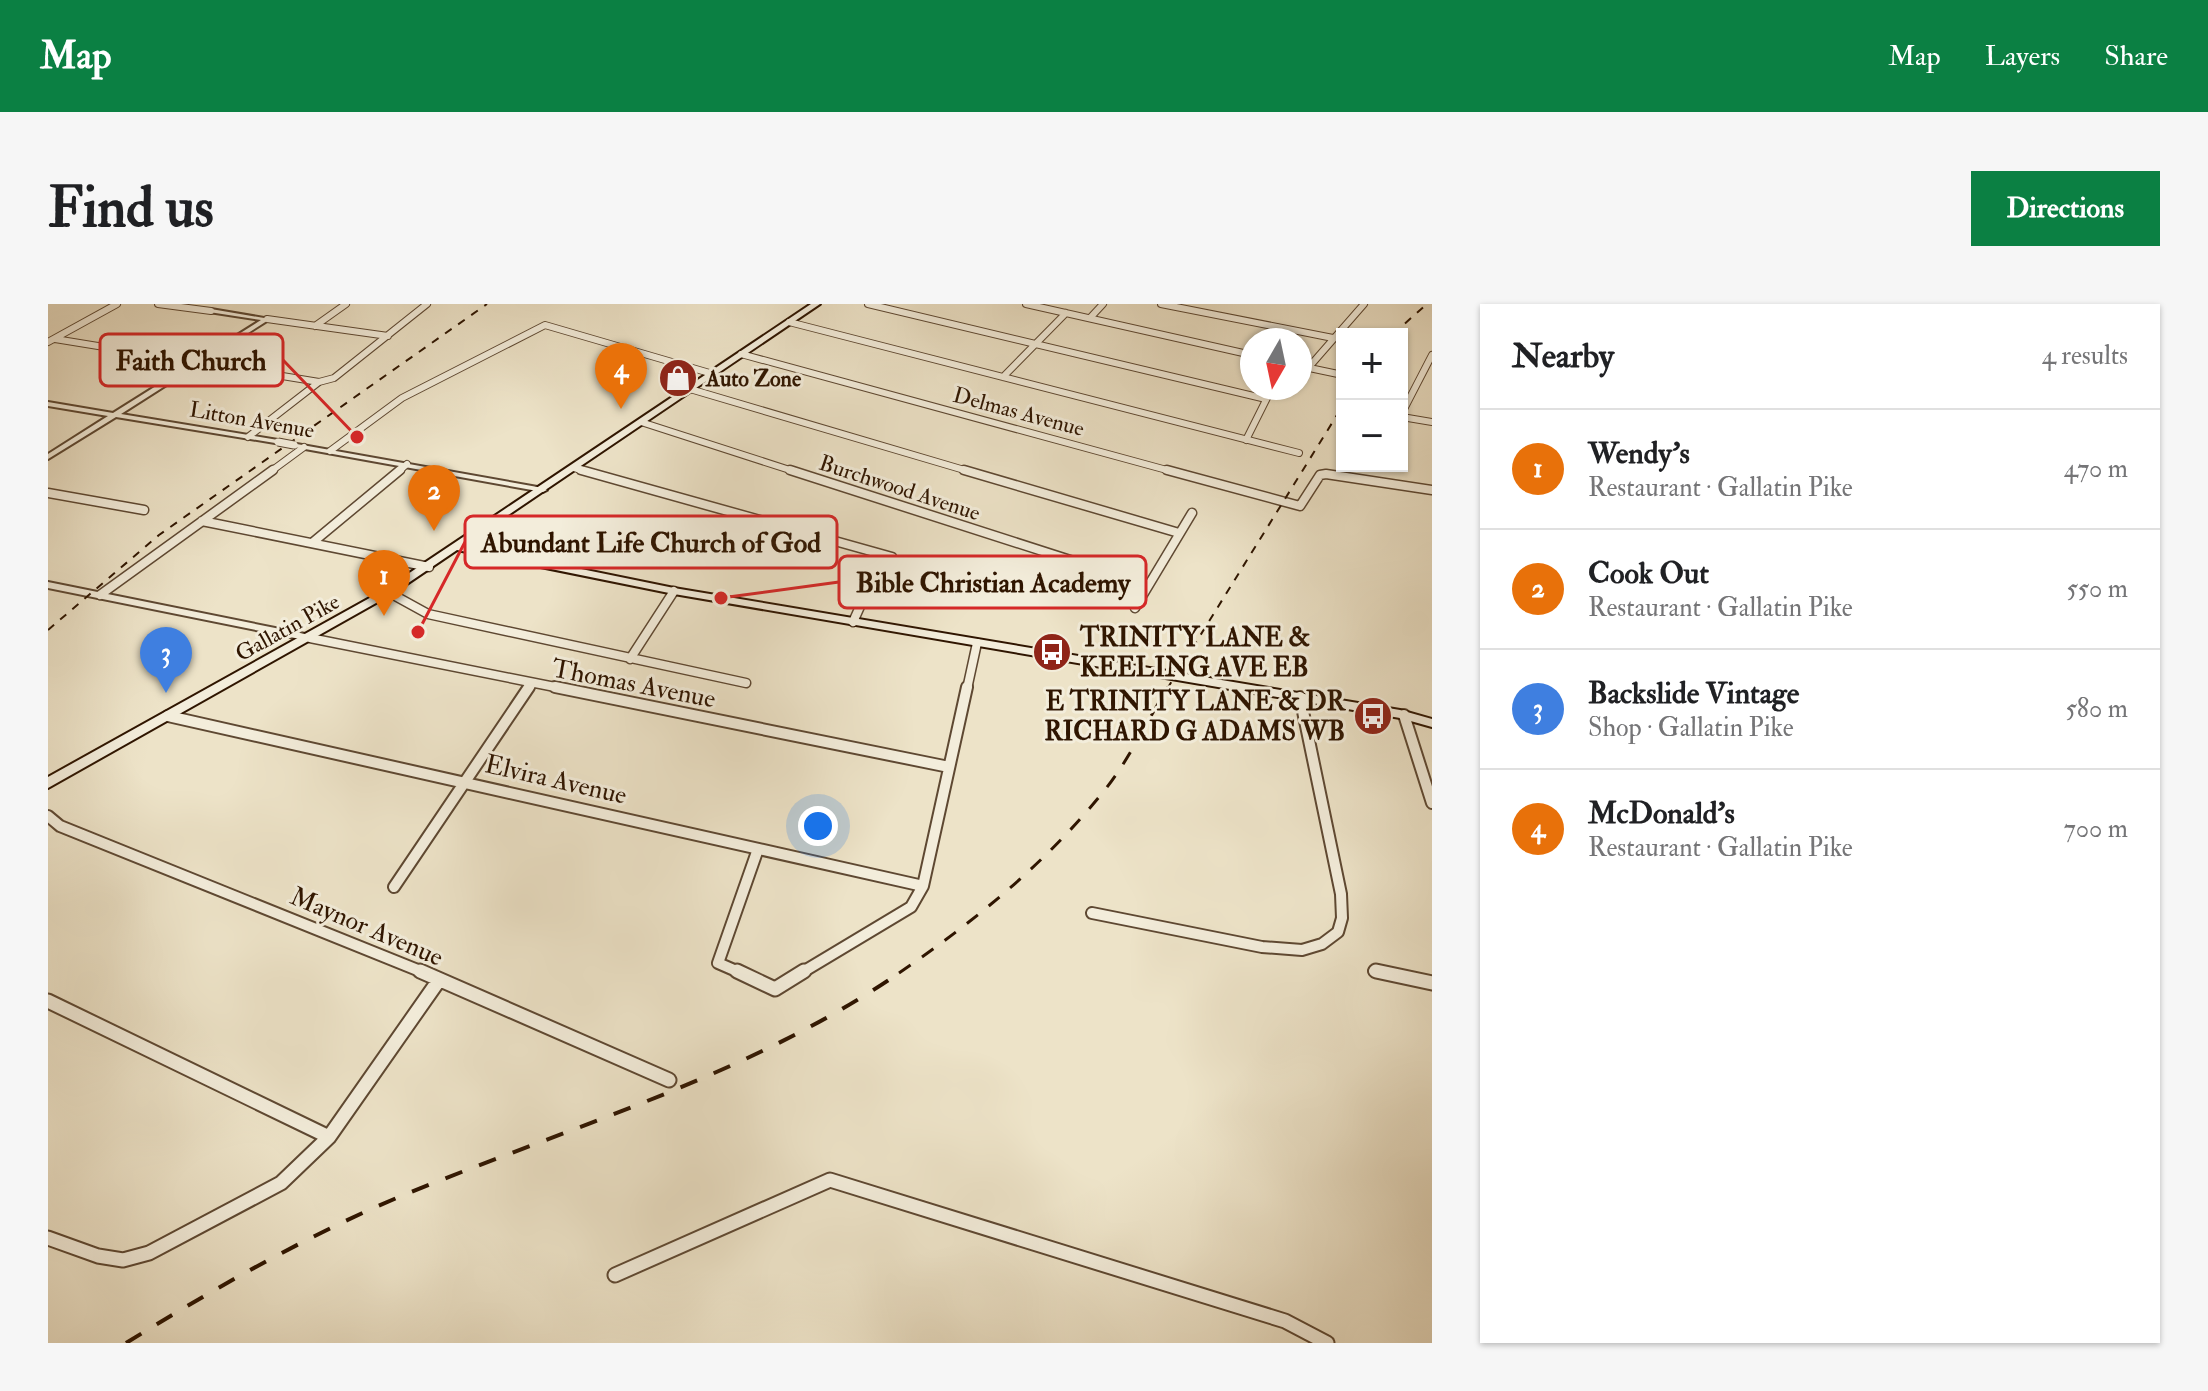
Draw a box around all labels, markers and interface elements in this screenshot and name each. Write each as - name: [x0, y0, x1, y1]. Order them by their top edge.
- text: Map: [40, 32, 111, 80]
- text: Map: [1888, 39, 1941, 74]
- text: Layers: [1985, 39, 2060, 74]
- text: Share: [2104, 39, 2168, 74]
- button: Directions: [1971, 171, 2160, 246]
- text: Find us: [48, 173, 214, 244]
- north arrow: [1240, 328, 1312, 400]
- map controls: [1336, 328, 1408, 472]
- button: +: [1336, 328, 1408, 400]
- callout: Faith Church: [100, 334, 283, 386]
- text: Nearby: [1512, 335, 1614, 378]
- text: 4 results: [2042, 340, 2128, 372]
- pin: 4: [595, 343, 647, 409]
- text: Faith Church: [115, 344, 267, 379]
- shop icon: Auto Zone: [657, 357, 699, 399]
- place label: Auto Zone: [705, 365, 802, 393]
- street label: Delmas Avenue: [950, 381, 1087, 443]
- street label: Litton Avenue: [187, 395, 316, 445]
- button: −: [1336, 400, 1408, 472]
- text: Wendy's: [1588, 435, 1690, 472]
- street label: Burchwood Avenue: [816, 449, 984, 527]
- text: 1: [1533, 453, 1543, 485]
- text: 470 m: [2064, 453, 2128, 485]
- pin: 2: [408, 465, 460, 531]
- text: Restaurant · Gallatin Pike: [1588, 472, 1853, 504]
- callout: Abundant Life Church of God: [465, 516, 837, 568]
- text: Abundant Life Church of God: [480, 526, 821, 561]
- pin: 1: [358, 550, 410, 616]
- text: Cook Out: [1588, 555, 1709, 592]
- callout: Bible Christian Academy: [839, 556, 1146, 608]
- text: Bible Christian Academy: [856, 566, 1132, 601]
- text: 2: [1531, 573, 1545, 605]
- text: 550 m: [2066, 573, 2128, 605]
- street label: Gallatin Pike: [230, 588, 344, 668]
- text: Restaurant · Gallatin Pike: [1588, 592, 1853, 624]
- place label: TRINITY LANE & KEELING AVE EB: [1079, 622, 1310, 684]
- pin: 3: [140, 627, 192, 693]
- bus stop icon: TRINITY LANE & KEELING AVE EB: [1031, 631, 1073, 673]
- street label: Thomas Avenue: [549, 652, 718, 716]
- text: Backslide Vintage: [1588, 675, 1799, 712]
- place label: E TRINITY LANE & DR RICHARD G ADAMS WB: [1044, 686, 1346, 748]
- text: 3: [1533, 693, 1543, 725]
- text: 580 m: [2065, 693, 2128, 725]
- bus stop icon: E TRINITY LANE & DR RICHARD G ADAMS WB: [1352, 695, 1394, 737]
- text: Shop · Gallatin Pike: [1588, 712, 1794, 744]
- street label: Elvira Avenue: [482, 748, 630, 812]
- text: McDonald's: [1588, 795, 1735, 832]
- your location: [798, 806, 838, 846]
- text: 4: [1531, 813, 1545, 845]
- text: 700 m: [2064, 813, 2128, 845]
- text: Restaurant · Gallatin Pike: [1588, 832, 1853, 864]
- street label: Maynor Avenue: [285, 880, 448, 974]

